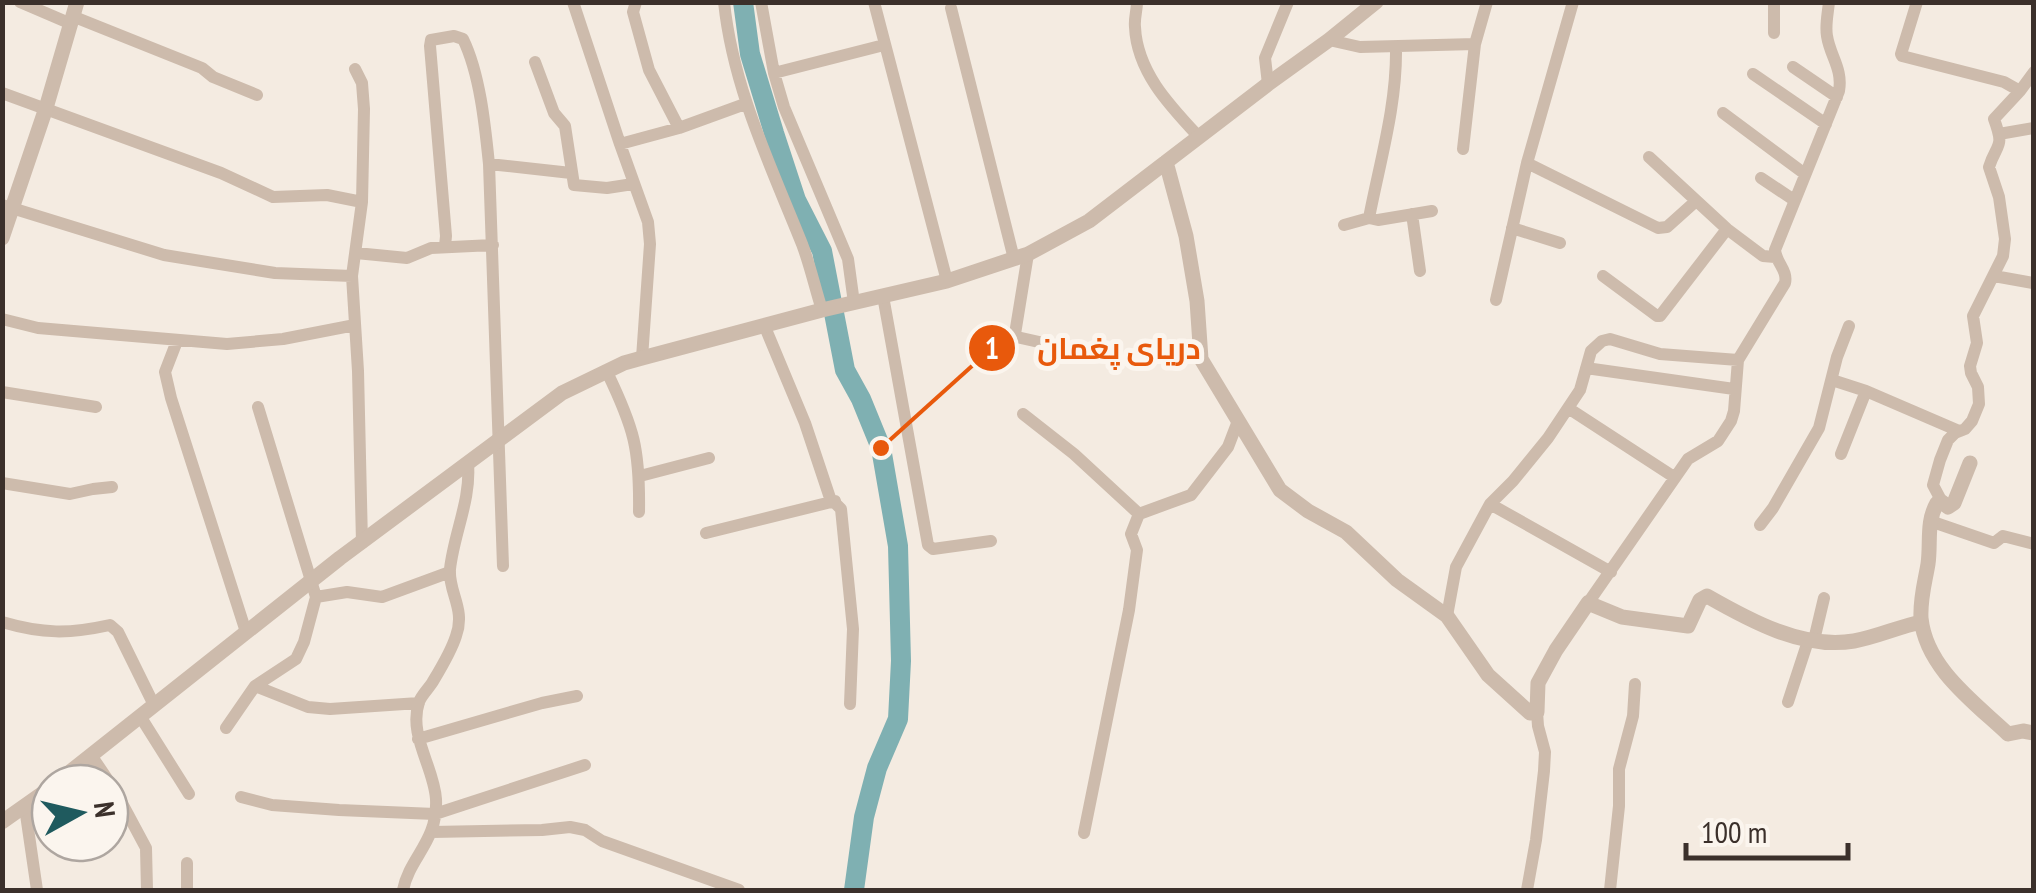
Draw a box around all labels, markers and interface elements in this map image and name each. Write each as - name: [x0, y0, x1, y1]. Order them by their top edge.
- callout: دریای پغمان: [967, 318, 1221, 378]
- text: 1: [985, 328, 999, 367]
- text: دریای پغمان: [1037, 328, 1201, 370]
- north arrow: [30, 763, 130, 863]
- scale bar: [1686, 798, 1848, 860]
- text: N: [86, 799, 125, 820]
- text: 100 m: [1701, 812, 1767, 851]

